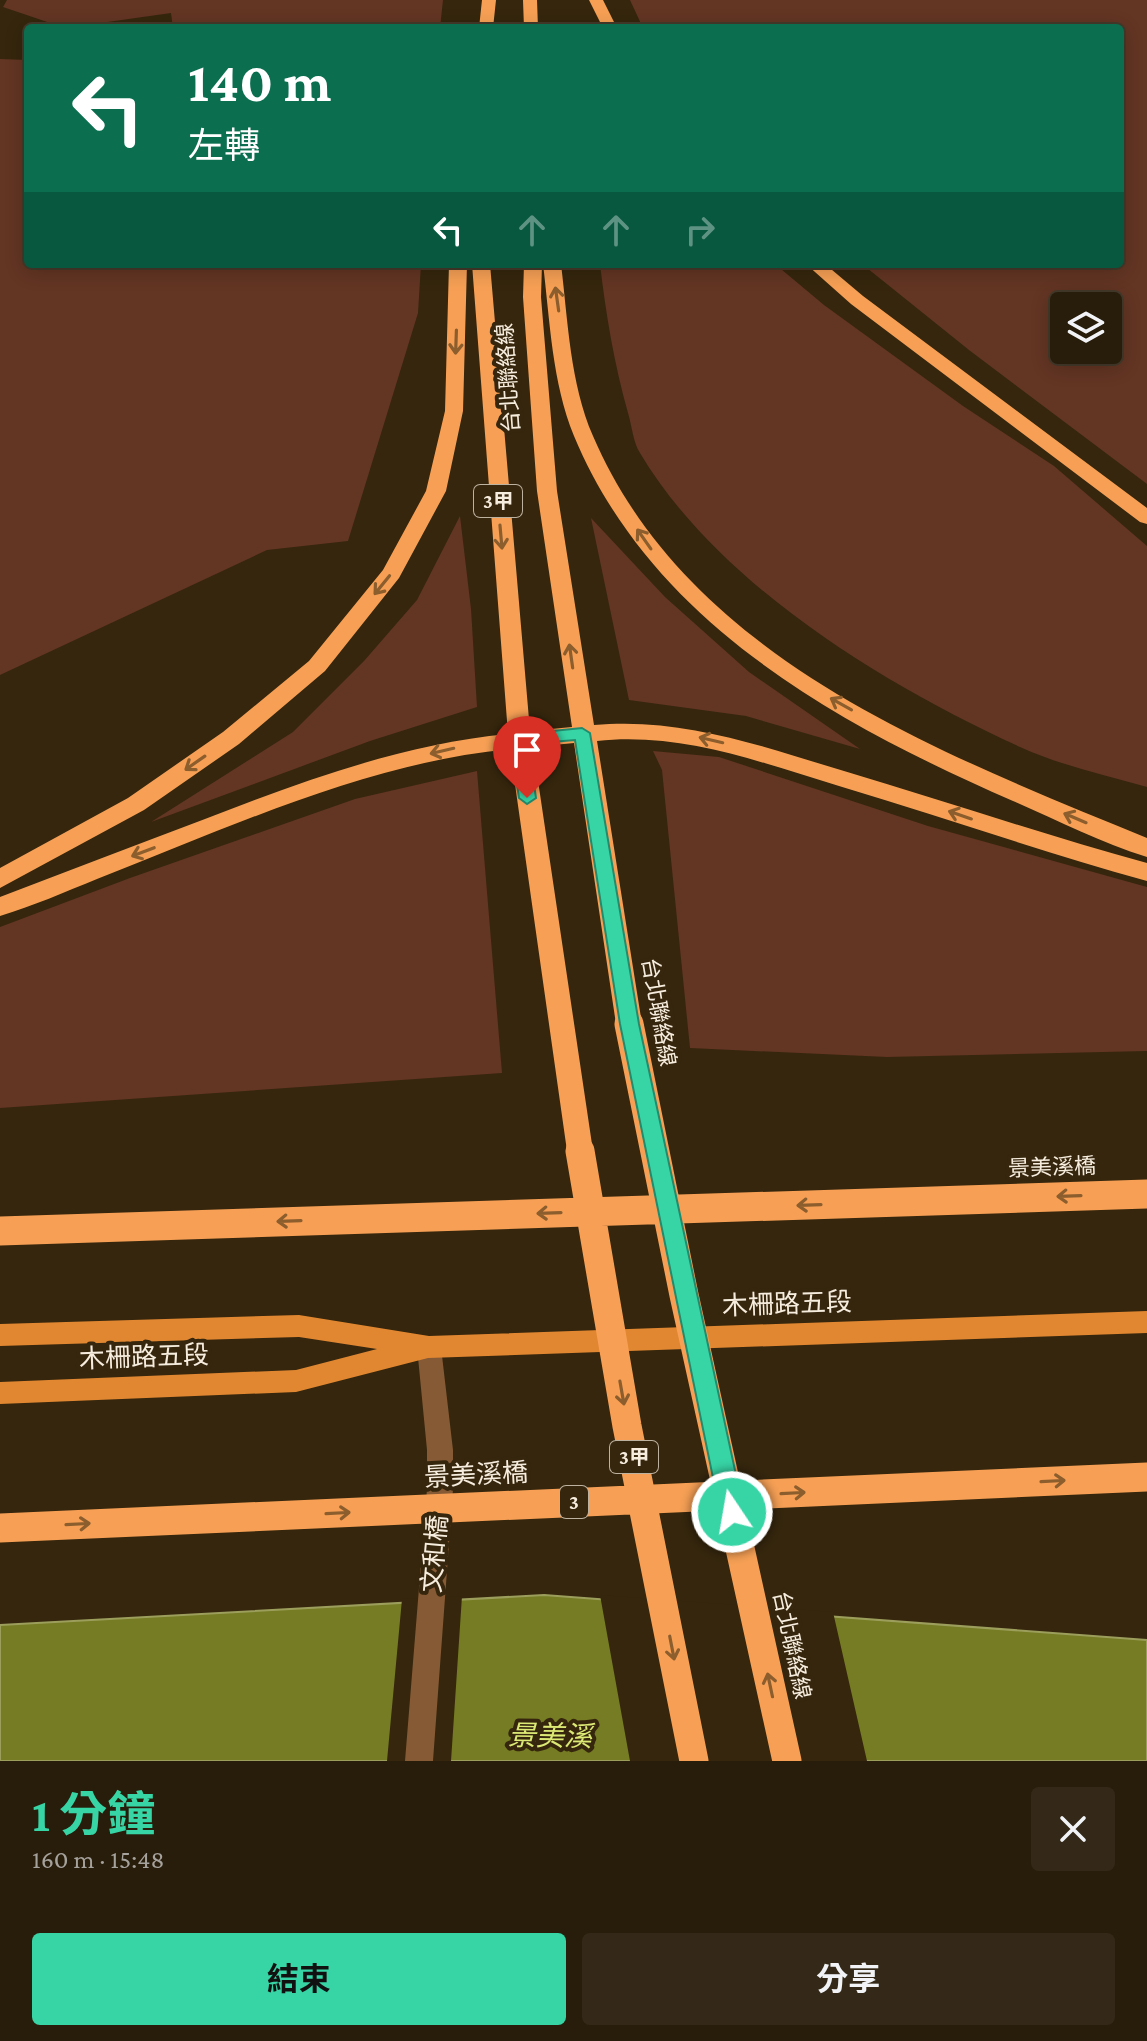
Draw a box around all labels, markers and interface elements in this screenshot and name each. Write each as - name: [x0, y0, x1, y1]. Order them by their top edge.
- text: 140 m: [188, 51, 331, 113]
- icon: left: [56, 56, 160, 160]
- text: 左轉: [188, 126, 260, 166]
- icon: left: [426, 208, 470, 252]
- icon: ahead: [510, 208, 554, 252]
- icon: ahead: [594, 208, 638, 252]
- icon: right: [678, 208, 722, 252]
- one-way arrow: [549, 286, 564, 313]
- map controls: [1050, 292, 1122, 364]
- button: layers: [1050, 292, 1122, 364]
- street label: 台北聯絡線: [492, 322, 524, 434]
- one-way arrow: [449, 328, 464, 355]
- road number: 3甲: [474, 485, 522, 517]
- one-way arrow: [494, 523, 509, 550]
- one-way arrow: [635, 529, 652, 551]
- one-way arrow: [373, 575, 391, 595]
- one-way arrow: [563, 644, 578, 669]
- one-way arrow: [830, 696, 854, 712]
- pin: [493, 716, 561, 798]
- icon: arrive: [505, 728, 549, 772]
- one-way arrow: [698, 732, 724, 747]
- one-way arrow: [429, 744, 455, 759]
- one-way arrow: [184, 755, 206, 771]
- one-way arrow: [948, 806, 973, 821]
- one-way arrow: [1063, 810, 1088, 825]
- one-way arrow: [131, 846, 156, 860]
- street label: 台北聯絡線: [637, 956, 681, 1068]
- street label: 景美溪橋: [1008, 1153, 1096, 1181]
- one-way arrow: [1056, 1189, 1083, 1204]
- one-way arrow: [796, 1197, 823, 1212]
- one-way arrow: [536, 1205, 563, 1221]
- one-way arrow: [276, 1214, 303, 1229]
- street label: 木柵路五段: [722, 1287, 852, 1321]
- street label: 木柵路五段: [79, 1340, 209, 1374]
- one-way arrow: [615, 1380, 630, 1405]
- road number: 3甲: [610, 1441, 658, 1473]
- street label: 景美溪橋: [423, 1458, 529, 1492]
- position arrow: [690, 1470, 774, 1554]
- one-way arrow: [1039, 1474, 1066, 1489]
- one-way arrow: [779, 1485, 806, 1500]
- road number: 3: [560, 1486, 588, 1518]
- one-way arrow: [324, 1505, 351, 1520]
- street label: 文和橋: [417, 1514, 453, 1594]
- one-way arrow: [64, 1517, 91, 1532]
- street label: 台北聯絡線: [768, 1589, 816, 1701]
- one-way arrow: [665, 1635, 680, 1660]
- one-way arrow: [762, 1673, 777, 1698]
- water label: 景美溪: [508, 1720, 596, 1752]
- button: close: [1031, 1787, 1115, 1871]
- text: 1 分鐘: [32, 1788, 155, 1841]
- text: 160 m · 15:48: [32, 1845, 164, 1874]
- button: 結束: [32, 1933, 566, 2025]
- button: 分享: [582, 1933, 1115, 2025]

